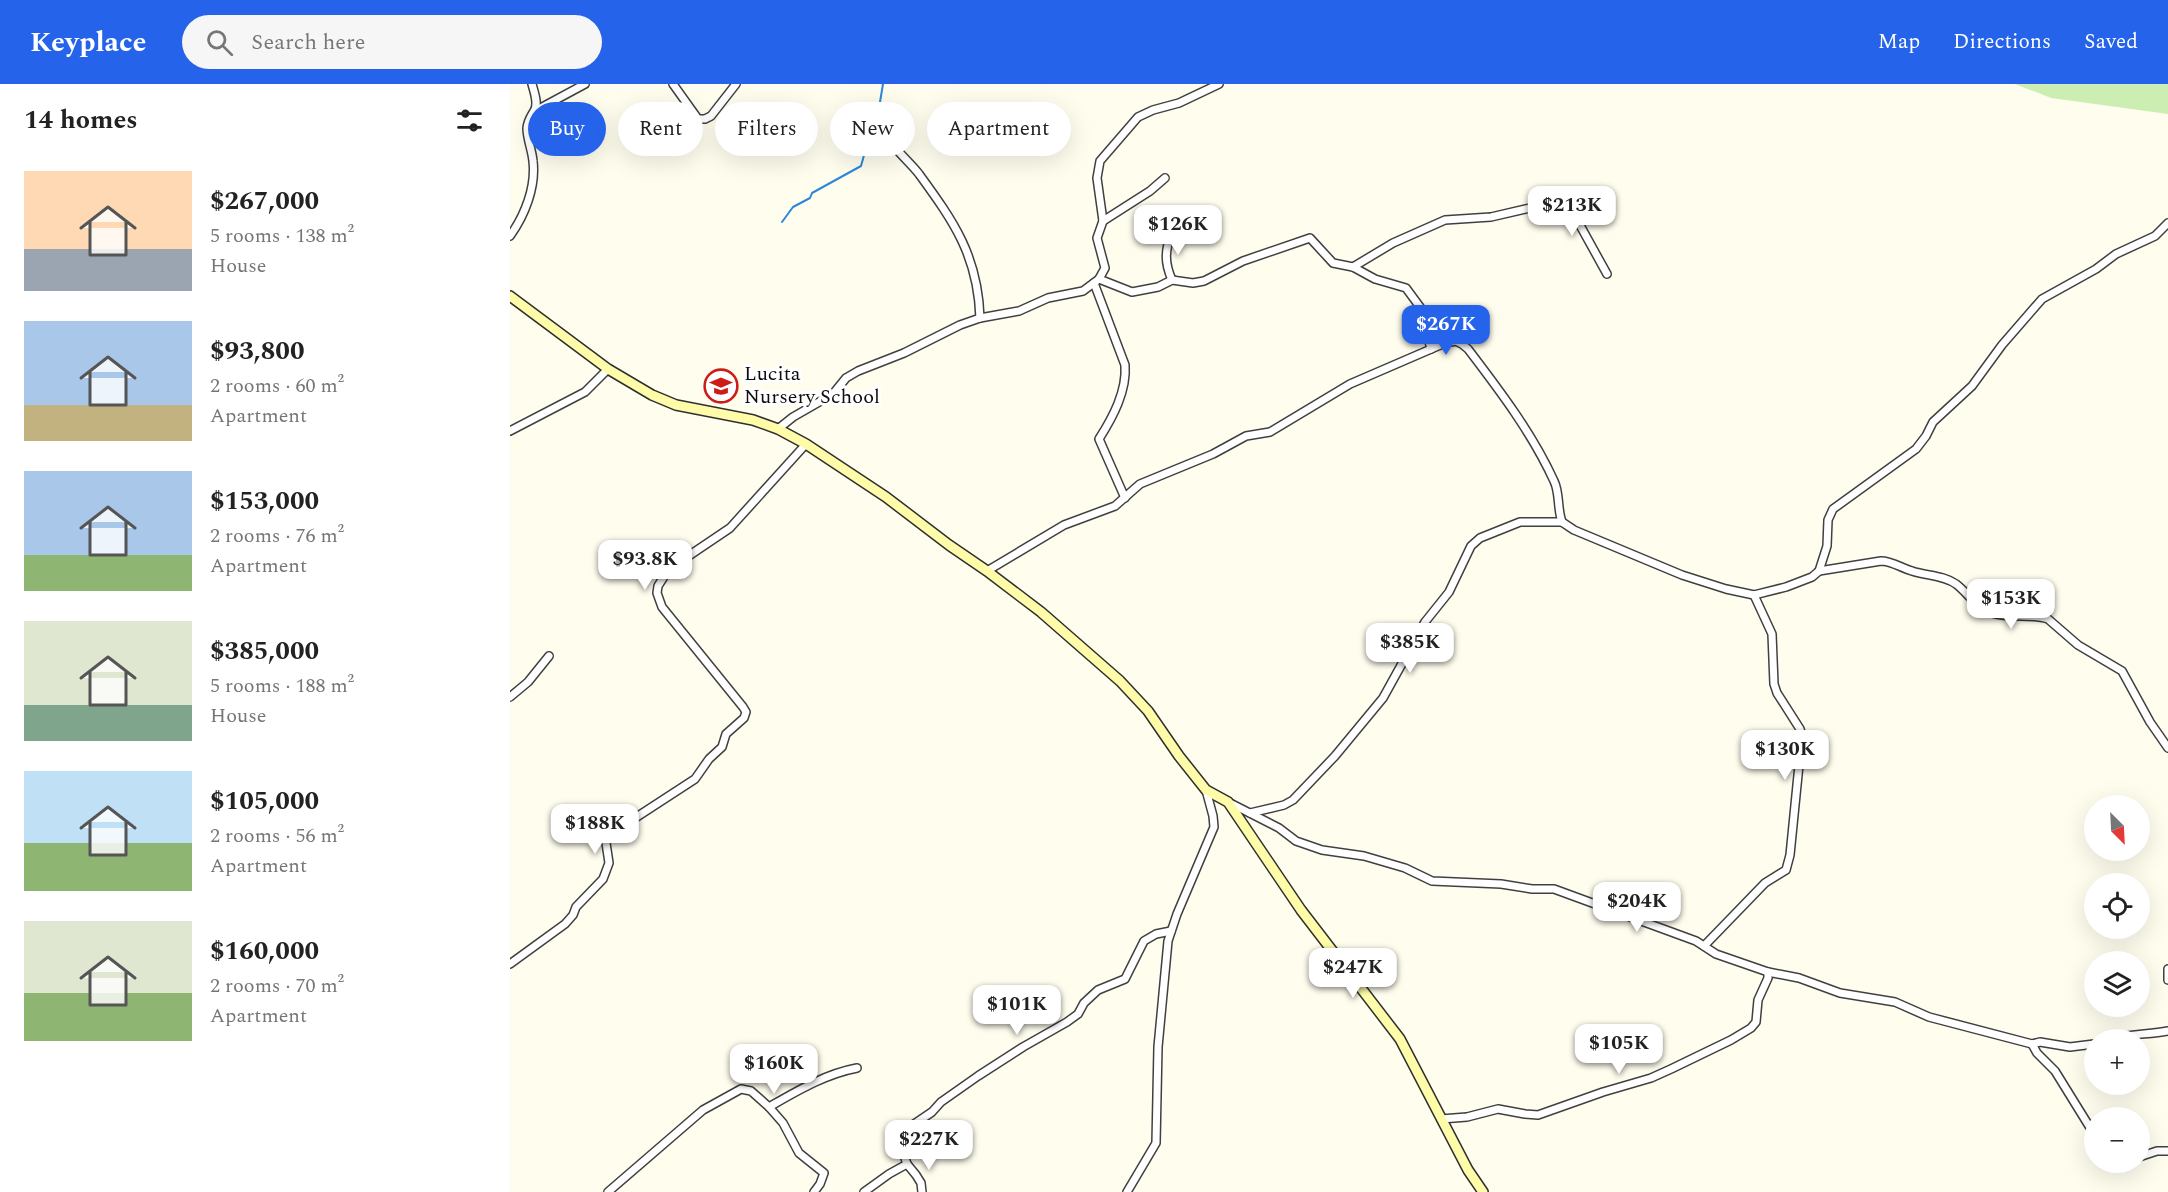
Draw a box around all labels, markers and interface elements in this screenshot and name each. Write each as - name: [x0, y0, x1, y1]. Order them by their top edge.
- search box: [182, 15, 602, 69]
- text: Keyplace: [30, 21, 146, 64]
- icon: search: [203, 26, 236, 59]
- text: Search here: [251, 26, 365, 59]
- text: Map: [1878, 26, 1920, 58]
- text: Directions: [1953, 26, 2051, 58]
- text: Saved: [2084, 26, 2138, 58]
- text: 14 homes: [24, 100, 138, 140]
- chip: Buy: [528, 102, 606, 156]
- chip: Rent: [618, 102, 703, 156]
- chip: Filters: [715, 102, 818, 156]
- chip: New: [830, 102, 915, 156]
- chip: Apartment: [927, 102, 1071, 156]
- icon: filters: [453, 104, 486, 137]
- text: $267,000: [210, 181, 319, 221]
- pin: $213K: [1530, 186, 1614, 237]
- text: $213K: [1542, 190, 1602, 220]
- icon: home: [72, 195, 144, 267]
- pin: $126K: [1136, 205, 1220, 256]
- text: $126K: [1148, 209, 1208, 239]
- text: 5 rooms · 138 m²: [210, 221, 354, 251]
- text: House: [210, 251, 267, 281]
- pin: $267K: [1404, 305, 1488, 356]
- text: $267K: [1416, 309, 1476, 339]
- text: $93,800: [210, 331, 304, 371]
- icon: home: [72, 345, 144, 417]
- place label: Lucita Nursery School: [744, 359, 880, 412]
- school or university icon: Lucita Nursery School: [703, 368, 739, 404]
- text: 2 rooms · 60 m²: [210, 371, 344, 401]
- text: Apartment: [210, 401, 307, 431]
- text: $153,000: [210, 481, 319, 521]
- icon: home: [72, 495, 144, 567]
- text: 2 rooms · 76 m²: [210, 521, 344, 551]
- pin: $93.8K: [596, 540, 694, 591]
- text: $93.8K: [612, 544, 678, 574]
- text: Apartment: [210, 551, 307, 581]
- pin: $153K: [1969, 579, 2053, 630]
- text: $153K: [1981, 583, 2041, 613]
- pin: $385K: [1368, 623, 1452, 674]
- text: $385K: [1380, 627, 1440, 657]
- text: $385,000: [210, 631, 319, 671]
- icon: home: [72, 645, 144, 717]
- text: 5 rooms · 188 m²: [210, 671, 354, 701]
- text: House: [210, 701, 267, 731]
- pin: $130K: [1743, 730, 1827, 781]
- text: $130K: [1755, 734, 1815, 764]
- text: $105,000: [210, 781, 319, 821]
- icon: home: [72, 795, 144, 867]
- north arrow: [2084, 795, 2150, 861]
- map controls: [2084, 795, 2150, 1173]
- pin: $188K: [553, 804, 637, 855]
- text: $188K: [565, 808, 625, 838]
- text: 2 rooms · 56 m²: [210, 821, 344, 851]
- text: Apartment: [210, 851, 307, 881]
- button: locate: [2084, 873, 2150, 939]
- pin: $204K: [1595, 882, 1679, 933]
- text: $204K: [1607, 886, 1667, 916]
- text: $160,000: [210, 931, 319, 971]
- icon: home: [72, 945, 144, 1017]
- pin: $247K: [1311, 948, 1395, 999]
- button: layers: [2084, 951, 2150, 1017]
- text: $247K: [1323, 952, 1383, 982]
- text: 2 rooms · 70 m²: [210, 971, 344, 1001]
- pin: $101K: [975, 985, 1059, 1036]
- text: $101K: [987, 989, 1047, 1019]
- text: Apartment: [210, 1001, 307, 1031]
- pin: $105K: [1577, 1024, 1661, 1075]
- text: $105K: [1589, 1028, 1649, 1058]
- button: +: [2084, 1029, 2150, 1095]
- pin: $160K: [732, 1044, 816, 1095]
- text: $160K: [744, 1048, 804, 1078]
- button: −: [2084, 1107, 2150, 1173]
- pin: $227K: [887, 1120, 971, 1171]
- text: $227K: [899, 1124, 959, 1154]

